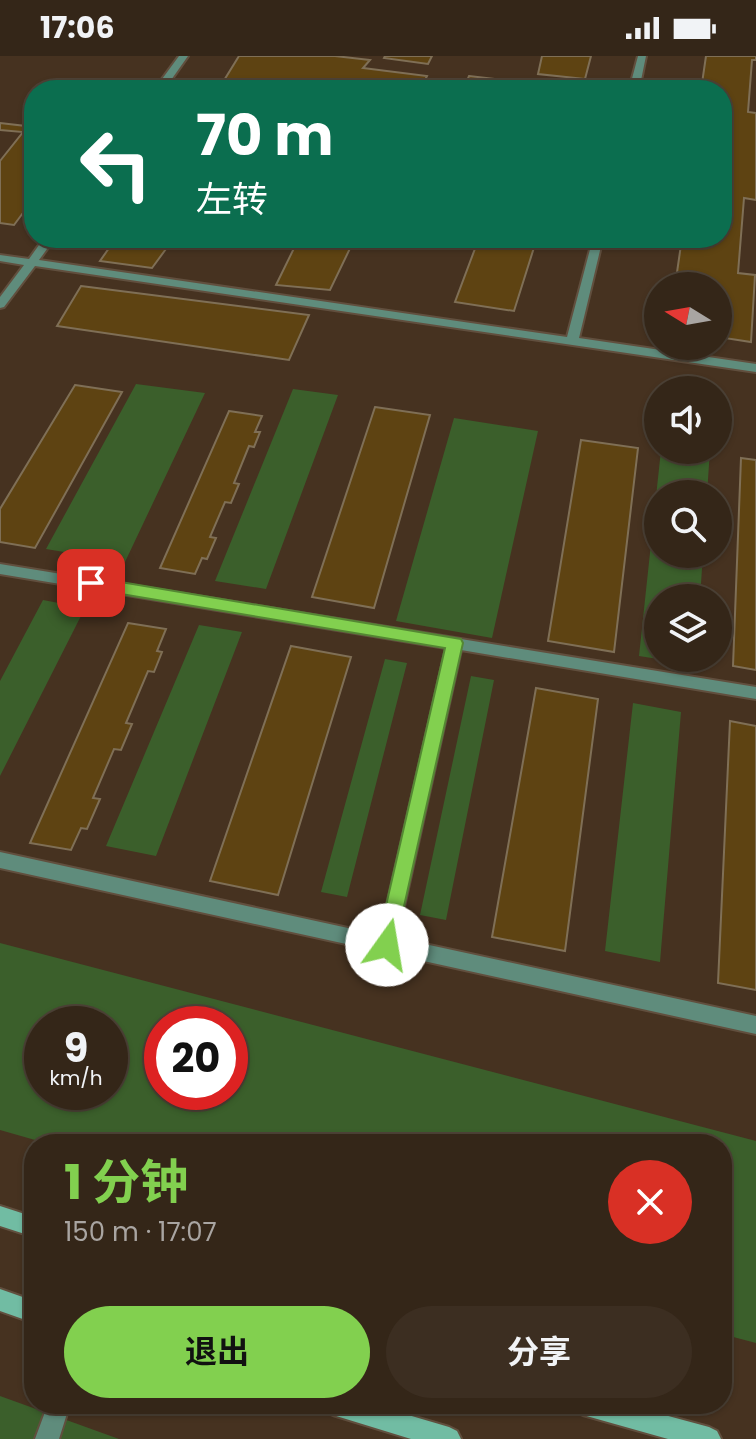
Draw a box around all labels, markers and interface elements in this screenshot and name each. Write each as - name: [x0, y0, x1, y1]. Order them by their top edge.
- text: 17:06: [40, 6, 115, 49]
- text: 70 m: [196, 96, 334, 175]
- icon: left: [64, 112, 168, 216]
- text: 左转: [196, 174, 268, 225]
- north arrow: [644, 272, 732, 360]
- map controls: [644, 272, 732, 672]
- button: sound: [644, 376, 732, 464]
- button: search: [644, 480, 732, 568]
- pin: [57, 549, 125, 617]
- icon: arrive: [69, 561, 113, 605]
- button: layers: [644, 584, 732, 672]
- position arrow: [345, 903, 429, 987]
- speed limit sign: 20: [144, 1006, 248, 1110]
- text: 9: [64, 1020, 88, 1076]
- text: km/h: [49, 1064, 103, 1092]
- text: 1 分钟: [64, 1149, 188, 1216]
- button: close: [608, 1160, 692, 1244]
- text: 150 m · 17:07: [64, 1214, 217, 1250]
- button: 退出: [64, 1306, 370, 1398]
- button: 分享: [386, 1306, 692, 1398]

